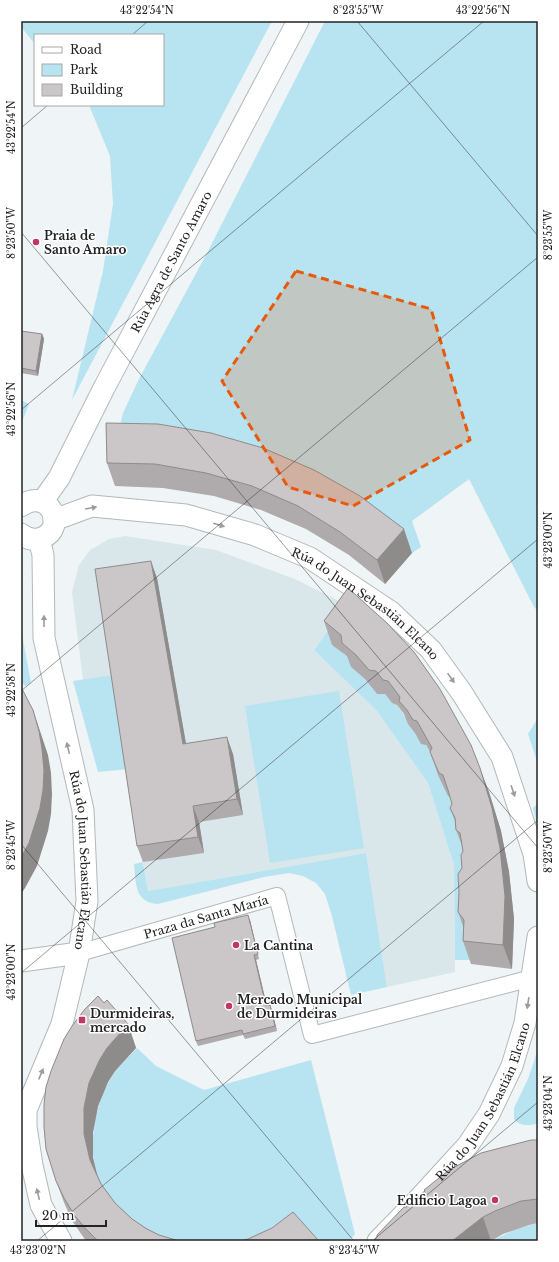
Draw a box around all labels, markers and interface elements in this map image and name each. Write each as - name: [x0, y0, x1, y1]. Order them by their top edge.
- text: 43°22'54"N: [120, 4, 174, 17]
- text: 8°23'55"W: [333, 4, 384, 17]
- text: 43°22'56"N: [456, 4, 510, 17]
- legend: [34, 34, 164, 106]
- text: Road: [70, 42, 102, 57]
- text: Park: [70, 62, 98, 77]
- text: Building: [70, 82, 124, 97]
- text: 43°22'54"N: [5, 100, 18, 154]
- street label: Rúa Agra de Santo Amaro: [127, 188, 214, 335]
- text: 8°23'50"W: [5, 207, 18, 259]
- text: 8°23'55"W: [542, 209, 555, 260]
- place label: Praia de Santo Amaro: [44, 228, 127, 257]
- marker: Praia de Santo Amaro: [31, 237, 41, 247]
- text: 43°22'56"N: [5, 382, 18, 436]
- one-way arrow: [85, 505, 97, 511]
- text: 43°23'00"N: [542, 512, 555, 568]
- one-way arrow: [213, 522, 225, 528]
- street label: Rúa do Juan Sebastián Elcano: [290, 544, 443, 662]
- one-way arrow: [41, 614, 47, 627]
- text: 43°22'58"N: [5, 663, 18, 717]
- one-way arrow: [447, 673, 455, 684]
- one-way arrow: [65, 742, 71, 754]
- street label: Rúa do Juan Sebastián Elcano: [67, 769, 95, 951]
- one-way arrow: [511, 786, 517, 798]
- text: 8°23'45"W: [5, 819, 18, 870]
- text: 8°23'50"W: [542, 821, 555, 873]
- street label: Praza da Santa María: [142, 891, 270, 942]
- place label: La Cantina: [244, 938, 313, 953]
- marker: La Cantina: [231, 940, 241, 950]
- text: 43°23'00"N: [5, 944, 18, 1000]
- place label: Mercado Municipal de Durmideiras: [237, 992, 363, 1021]
- one-way arrow: [525, 997, 531, 1009]
- marker: Mercado Municipal de Durmideiras: [224, 1001, 234, 1011]
- place label: Durmideiras, mercado: [90, 1006, 174, 1035]
- marker: Durmideiras, mercado: [77, 1015, 87, 1025]
- street label: Rúa do Juan Sebastián Elcano: [432, 1020, 532, 1184]
- one-way arrow: [38, 1068, 44, 1079]
- text: 43°23'04"N: [542, 1075, 555, 1131]
- one-way arrow: [35, 1187, 41, 1200]
- place label: Edificio Lagoa: [397, 1193, 487, 1208]
- marker: Edificio Lagoa: [490, 1195, 500, 1205]
- scale bar: [36, 1202, 106, 1228]
- text: 20 m: [42, 1208, 74, 1223]
- text: 43°23'02"N: [10, 1244, 66, 1257]
- text: 8°23'45"W: [329, 1244, 380, 1257]

